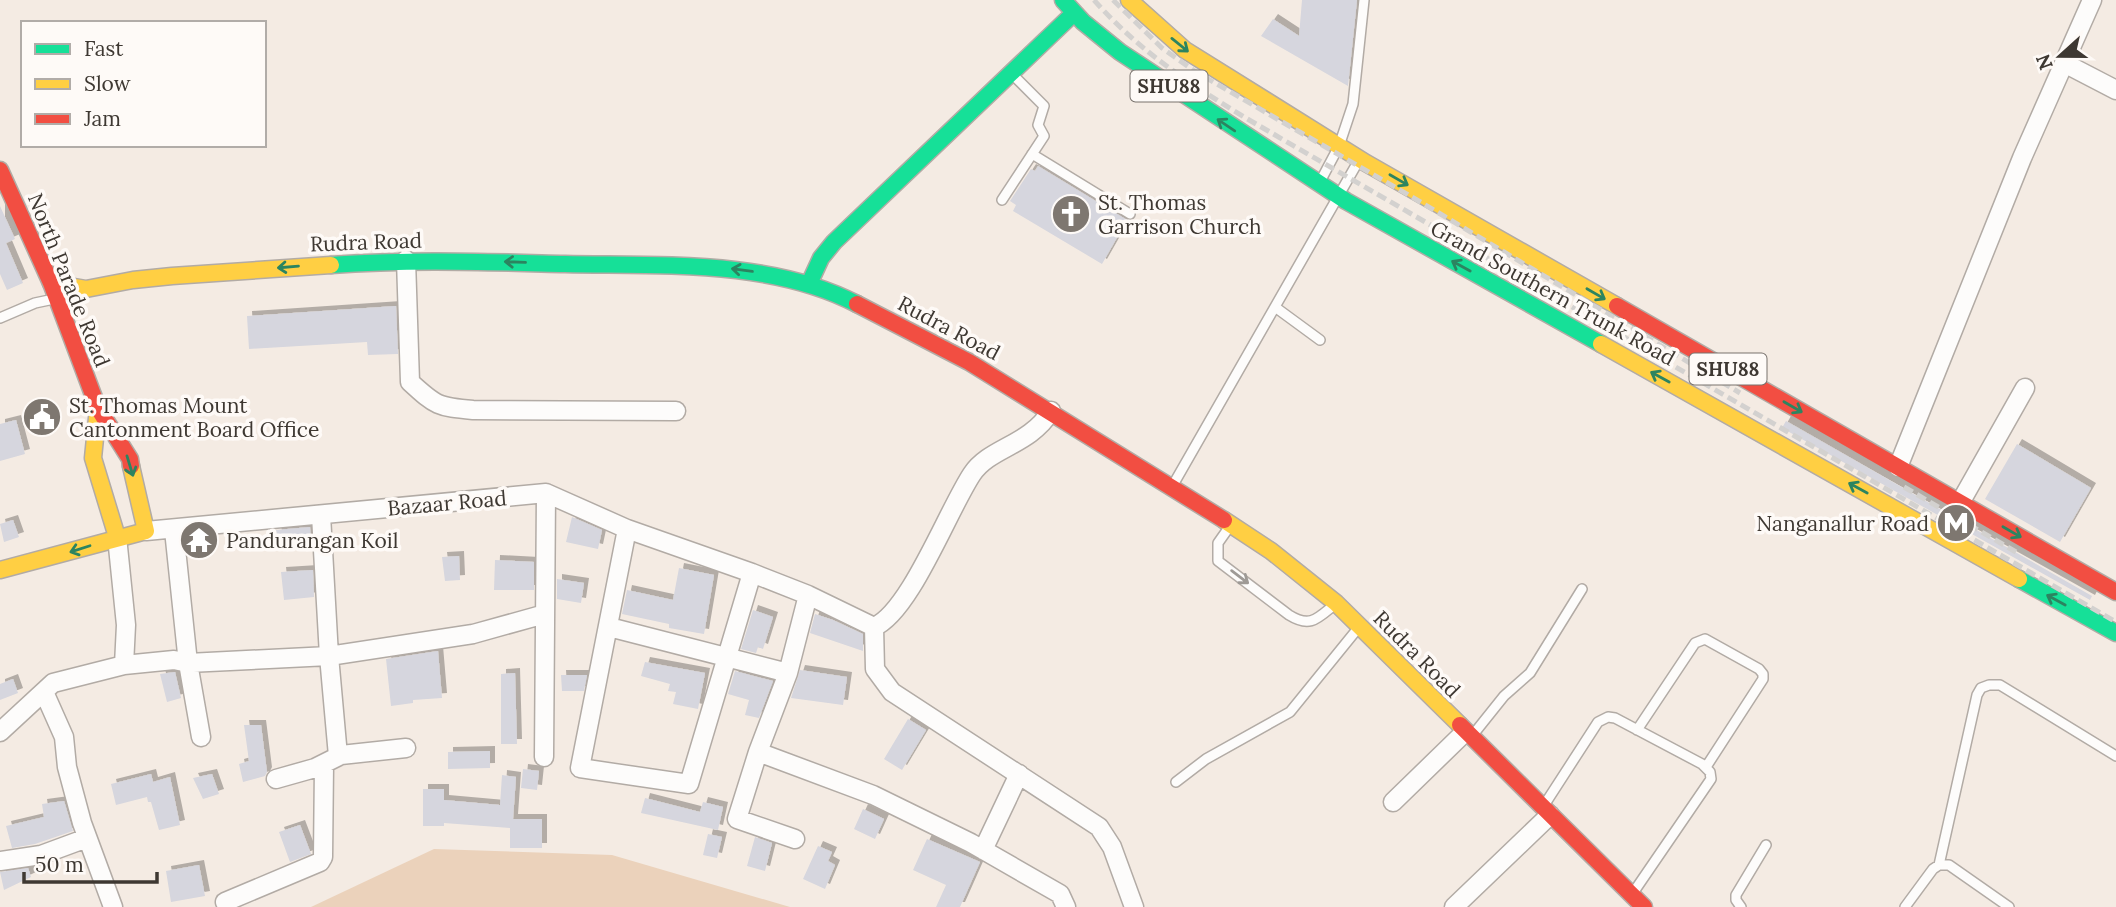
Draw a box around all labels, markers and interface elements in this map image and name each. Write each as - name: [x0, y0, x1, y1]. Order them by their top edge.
- legend: [21, 21, 266, 147]
- north arrow: [2025, 21, 2095, 91]
- text: Fast: [84, 35, 124, 62]
- one-way arrow: [1170, 37, 1188, 53]
- text: N: [2030, 51, 2058, 73]
- text: Slow: [84, 70, 131, 97]
- road number: SHU88: [1130, 71, 1208, 102]
- text: Jam: [83, 105, 121, 132]
- one-way arrow: [1217, 118, 1236, 132]
- one-way arrow: [1388, 173, 1408, 187]
- street label: North Parade Road: [22, 189, 116, 371]
- place label: St. Thomas Garrison Church: [1098, 189, 1262, 240]
- church icon: St. Thomas Garrison Church: [1050, 193, 1092, 235]
- street label: Grand Southern Trunk Road: [1426, 214, 1680, 372]
- street label: Rudra Road: [309, 227, 423, 257]
- one-way arrow: [504, 255, 527, 268]
- one-way arrow: [1451, 259, 1472, 272]
- one-way arrow: [277, 261, 300, 274]
- one-way arrow: [732, 264, 754, 277]
- one-way arrow: [1585, 287, 1605, 301]
- street label: Rudra Road: [893, 290, 1005, 366]
- road number: SHU88: [1690, 354, 1766, 384]
- one-way arrow: [1650, 370, 1670, 384]
- place label: St. Thomas Mount Cantonment Board Office: [69, 392, 319, 443]
- public building icon: St. Thomas Mount Cantonment Board Office: [21, 396, 63, 438]
- one-way arrow: [1782, 401, 1803, 414]
- one-way arrow: [125, 455, 138, 477]
- one-way arrow: [1848, 481, 1869, 494]
- street label: Bazaar Road: [386, 484, 508, 522]
- metro station icon: Nanganallur Road: [1935, 502, 1977, 544]
- place label: Nanganallur Road: [1756, 510, 1929, 537]
- temple icon: Pandurangan Koil: [178, 519, 220, 561]
- one-way arrow: [2001, 526, 2021, 540]
- place label: Pandurangan Koil: [226, 527, 398, 554]
- one-way arrow: [70, 544, 92, 556]
- one-way arrow: [1230, 570, 1248, 585]
- one-way arrow: [2047, 593, 2067, 607]
- street label: Rudra Road: [1368, 605, 1466, 703]
- scale bar: [24, 841, 158, 885]
- text: 50 m: [35, 851, 84, 878]

